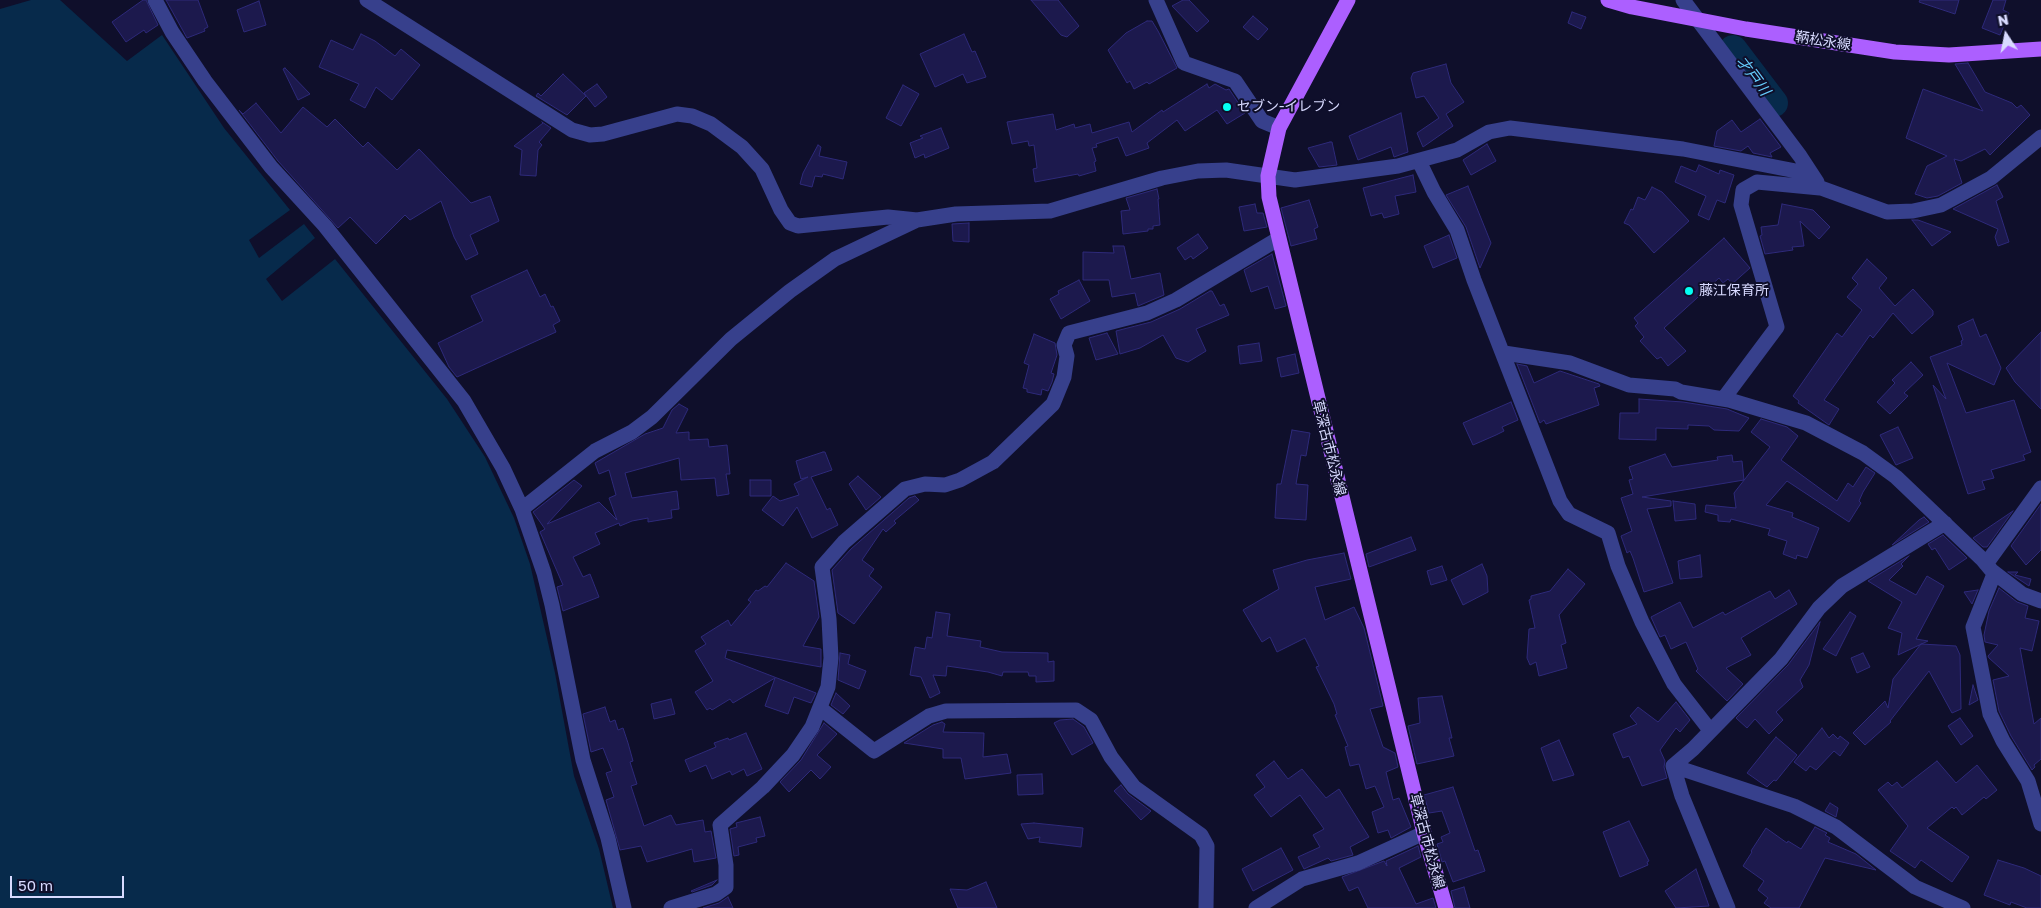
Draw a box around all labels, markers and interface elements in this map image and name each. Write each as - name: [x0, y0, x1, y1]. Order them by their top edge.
- north arrow: [1981, 10, 2031, 60]
- text: N: [1996, 10, 2010, 29]
- street label: 鞆松永線: [1794, 28, 1852, 54]
- water label: 才戸川: [1732, 53, 1774, 99]
- place label: セブン-イレブン: [1237, 99, 1340, 115]
- marker: セブン-イレブン: [1221, 101, 1233, 113]
- place label: 藤江保育所: [1699, 283, 1769, 299]
- marker: 藤江保育所: [1683, 285, 1695, 297]
- street label: 草深古市松永線: [1309, 398, 1349, 498]
- street label: 草深古市松永線: [1406, 791, 1448, 891]
- scale bar: [12, 866, 126, 898]
- text: 50 m: [18, 876, 53, 894]

